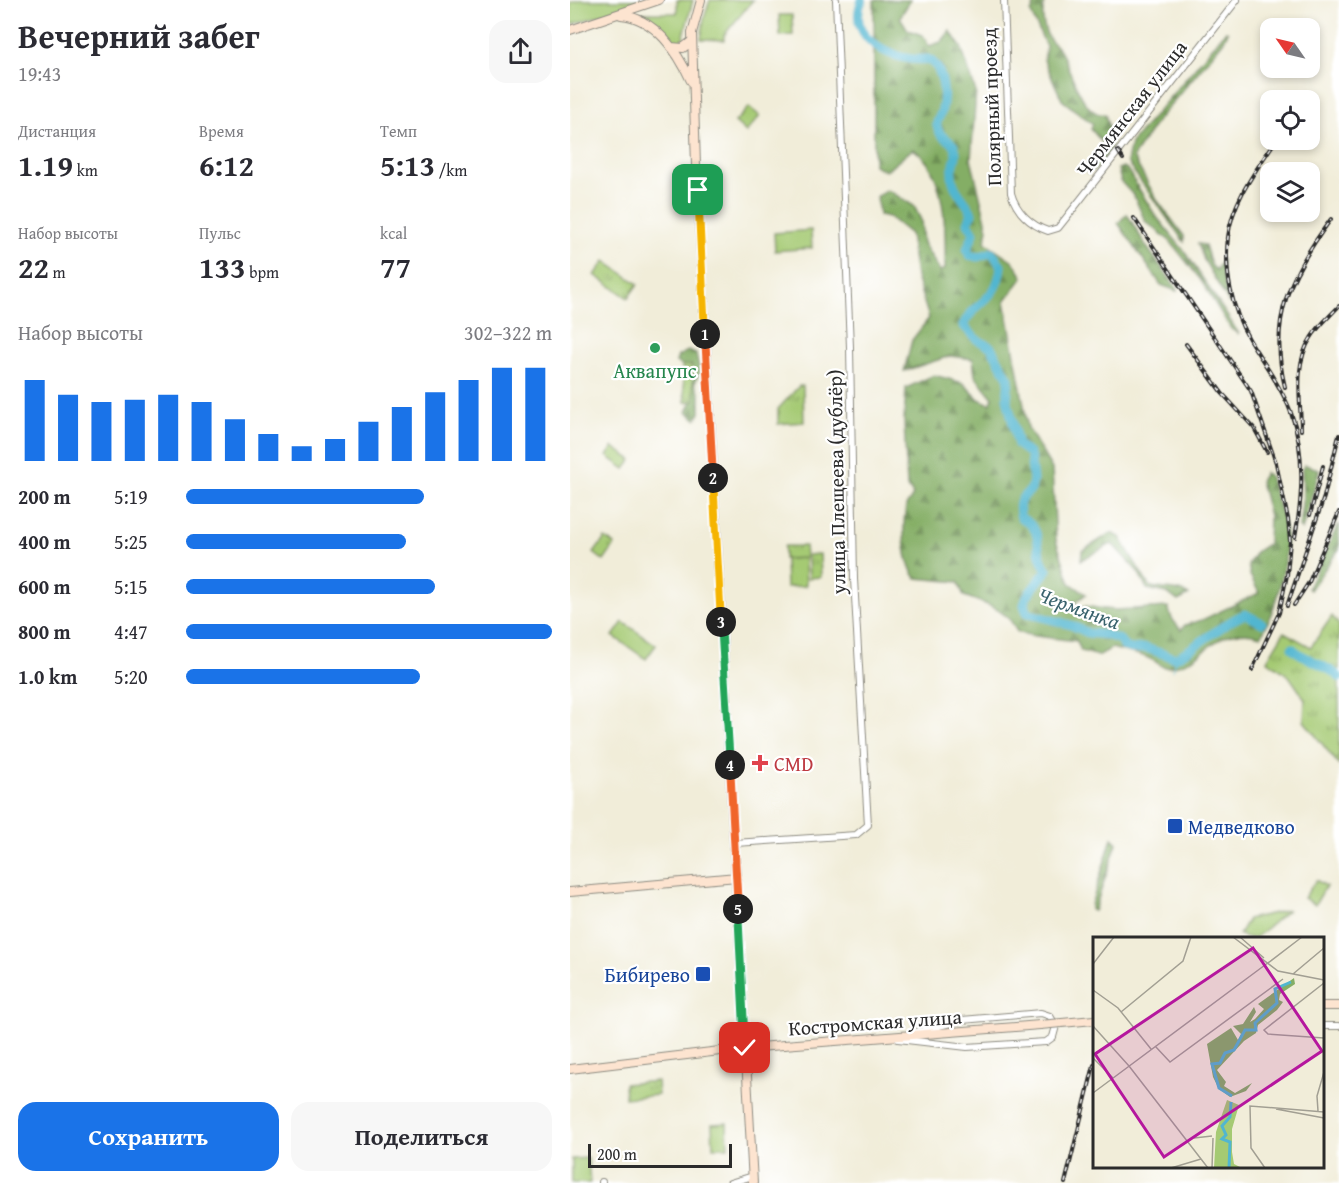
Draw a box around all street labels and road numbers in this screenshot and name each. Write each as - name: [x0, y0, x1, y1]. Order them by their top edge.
- street label: Полярный проезд: [974, 27, 1008, 187]
- street label: Чермянская улица: [1069, 33, 1194, 182]
- street label: улица Плещеева (дублёр): [820, 369, 852, 596]
- street label: Костромская улица: [787, 1001, 963, 1043]

